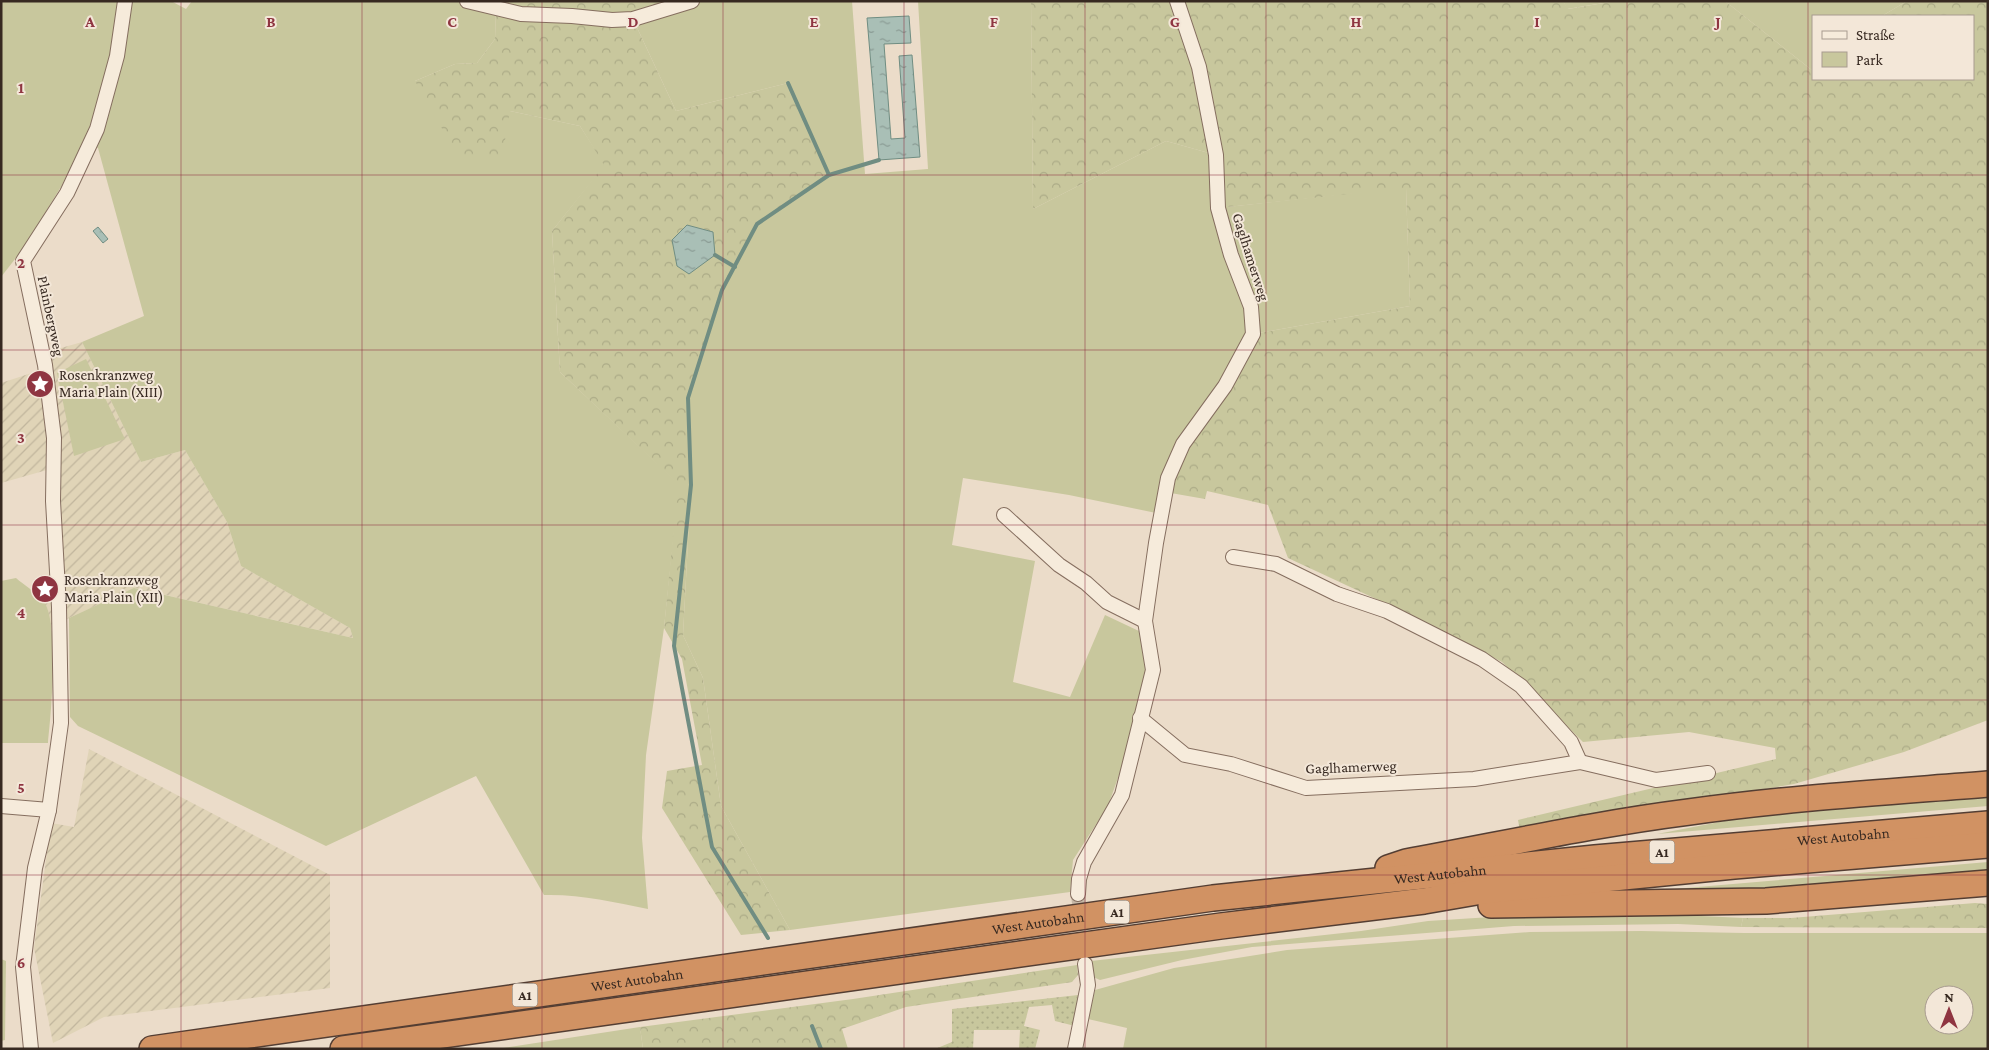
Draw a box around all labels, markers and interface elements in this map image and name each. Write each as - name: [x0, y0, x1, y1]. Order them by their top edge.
- text: A: [84, 13, 95, 30]
- text: B: [266, 13, 276, 30]
- text: C: [447, 13, 457, 30]
- text: D: [627, 13, 639, 30]
- text: E: [809, 13, 819, 30]
- text: F: [990, 13, 999, 30]
- text: G: [1170, 13, 1180, 30]
- text: H: [1351, 13, 1362, 30]
- text: I: [1534, 13, 1540, 30]
- text: J: [1713, 13, 1721, 30]
- legend: [1812, 15, 1974, 80]
- text: Straße: [1856, 27, 1895, 43]
- text: Park: [1856, 52, 1883, 68]
- text: 1: [18, 79, 24, 96]
- street label: Gaglhamerweg: [1228, 211, 1273, 303]
- text: 2: [17, 254, 25, 271]
- street label: Plainbergweg: [34, 274, 67, 358]
- place label: Rosenkranzweg Maria Plain (XIII): [59, 367, 163, 401]
- place icon: Rosenkranzweg Maria Plain (XIII): [25, 369, 55, 399]
- text: 3: [17, 429, 25, 446]
- place label: Rosenkranzweg Maria Plain (XII): [64, 572, 164, 606]
- place icon: Rosenkranzweg Maria Plain (XII): [30, 574, 60, 604]
- text: 4: [17, 604, 26, 621]
- street label: Gaglhamerweg: [1305, 757, 1397, 778]
- text: 5: [17, 779, 25, 796]
- street label: West Autobahn: [1796, 825, 1890, 848]
- road number: A1: [1650, 840, 1674, 864]
- street label: West Autobahn: [1393, 861, 1487, 887]
- road number: A1: [1104, 900, 1130, 924]
- street label: West Autobahn: [991, 908, 1085, 937]
- text: 6: [17, 954, 25, 971]
- street label: West Autobahn: [590, 965, 684, 994]
- road number: A1: [512, 984, 538, 1006]
- north arrow: [1924, 985, 1974, 1035]
- text: N: [1944, 989, 1954, 1005]

